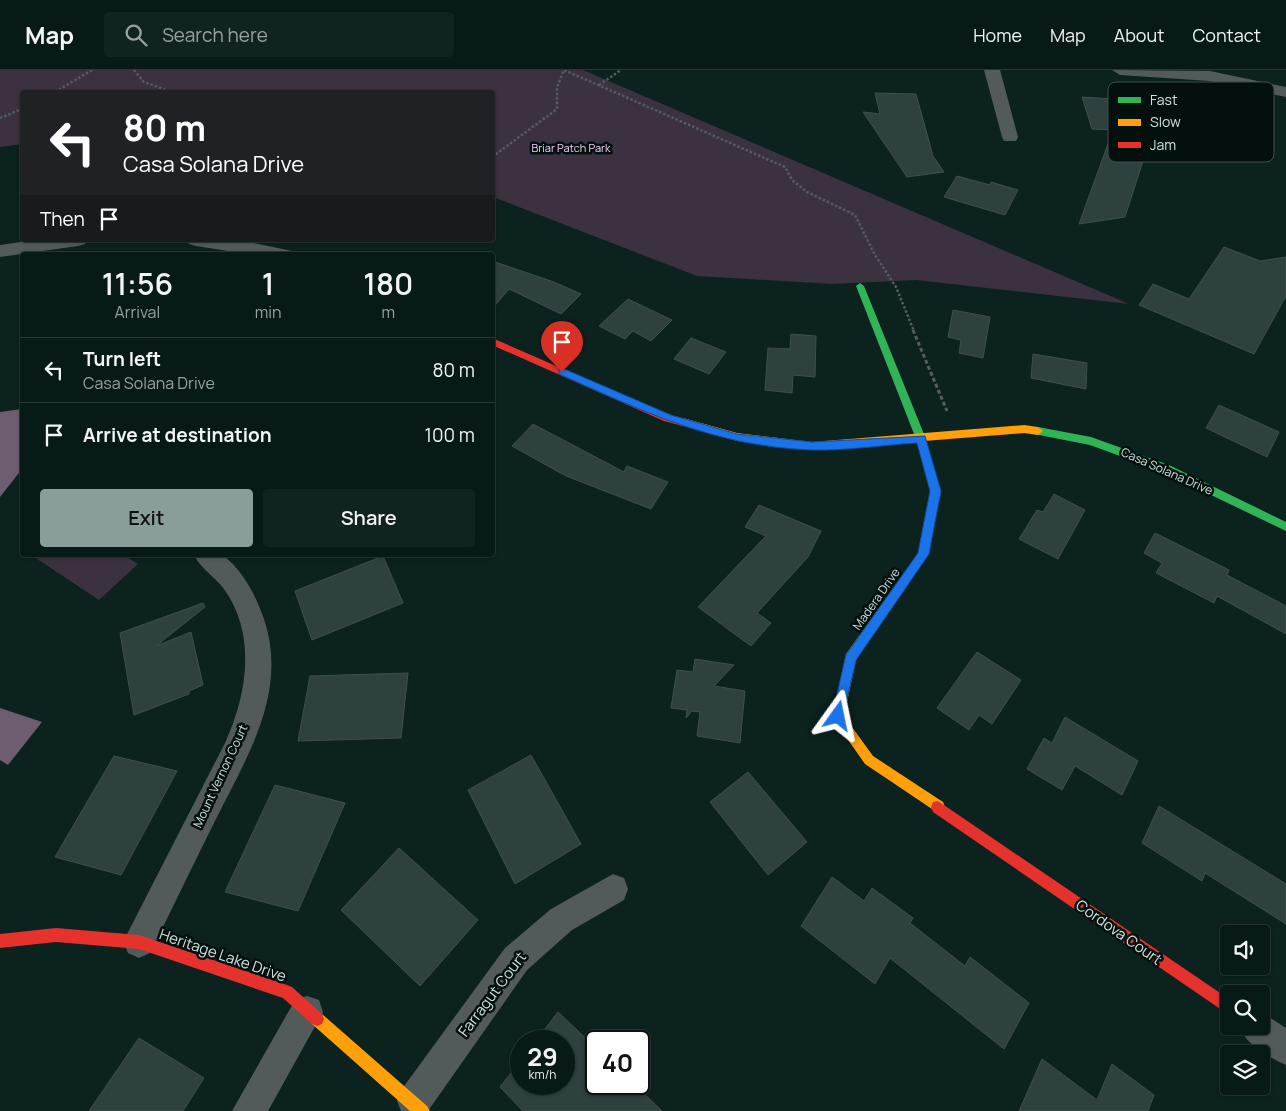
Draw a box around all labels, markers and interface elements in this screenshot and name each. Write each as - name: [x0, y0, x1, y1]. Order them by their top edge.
- search box: [104, 12, 454, 57]
- text: Map: [25, 18, 74, 51]
- icon: search: [122, 21, 150, 49]
- text: Search here: [162, 22, 268, 48]
- text: Home: [973, 23, 1022, 47]
- text: Map: [1050, 23, 1086, 47]
- text: About: [1114, 23, 1164, 47]
- text: Contact: [1192, 23, 1261, 47]
- legend: [1108, 82, 1274, 162]
- text: Fast: [1150, 90, 1178, 109]
- text: 80 m: [123, 104, 206, 152]
- icon: left: [40, 110, 105, 175]
- text: Slow: [1150, 112, 1181, 131]
- text: Jam: [1150, 135, 1176, 154]
- park label: Briar Patch Park: [532, 140, 611, 155]
- text: Casa Solana Drive: [123, 149, 304, 179]
- icon: arrive: [95, 205, 123, 233]
- text: Then: [40, 206, 85, 232]
- text: 11:56: [102, 263, 173, 304]
- text: 1: [262, 263, 274, 304]
- text: 180: [363, 263, 413, 304]
- text: Arrival: [115, 301, 160, 323]
- text: min: [255, 301, 282, 323]
- text: m: [381, 301, 395, 323]
- pin: [541, 321, 583, 372]
- icon: arrive: [548, 328, 576, 356]
- text: Turn left: [83, 346, 161, 372]
- icon: left: [40, 356, 68, 384]
- text: 80 m: [432, 357, 475, 383]
- text: Casa Solana Drive: [83, 372, 215, 394]
- icon: arrive: [40, 421, 68, 449]
- text: Arrive at destination: [83, 422, 272, 448]
- text: 100 m: [424, 422, 475, 448]
- street label: Casa Solana Drive: [1118, 443, 1216, 499]
- button: Exit: [40, 489, 253, 547]
- button: Share: [263, 489, 475, 547]
- street label: Madera Drive: [848, 565, 904, 633]
- position arrow: [811, 689, 863, 741]
- street label: Mount Vernon Court: [189, 721, 251, 830]
- street label: Cordova Court: [1072, 895, 1166, 969]
- street label: Heritage Lake Drive: [157, 923, 290, 987]
- map controls: [1220, 925, 1270, 1095]
- button: sound: [1220, 925, 1270, 975]
- street label: Farragut Court: [453, 947, 531, 1041]
- button: search: [1220, 985, 1270, 1035]
- speed limit sign: 40: [585, 1030, 650, 1095]
- text: 29: [527, 1039, 558, 1074]
- button: layers: [1220, 1045, 1270, 1095]
- text: km/h: [529, 1066, 556, 1083]

